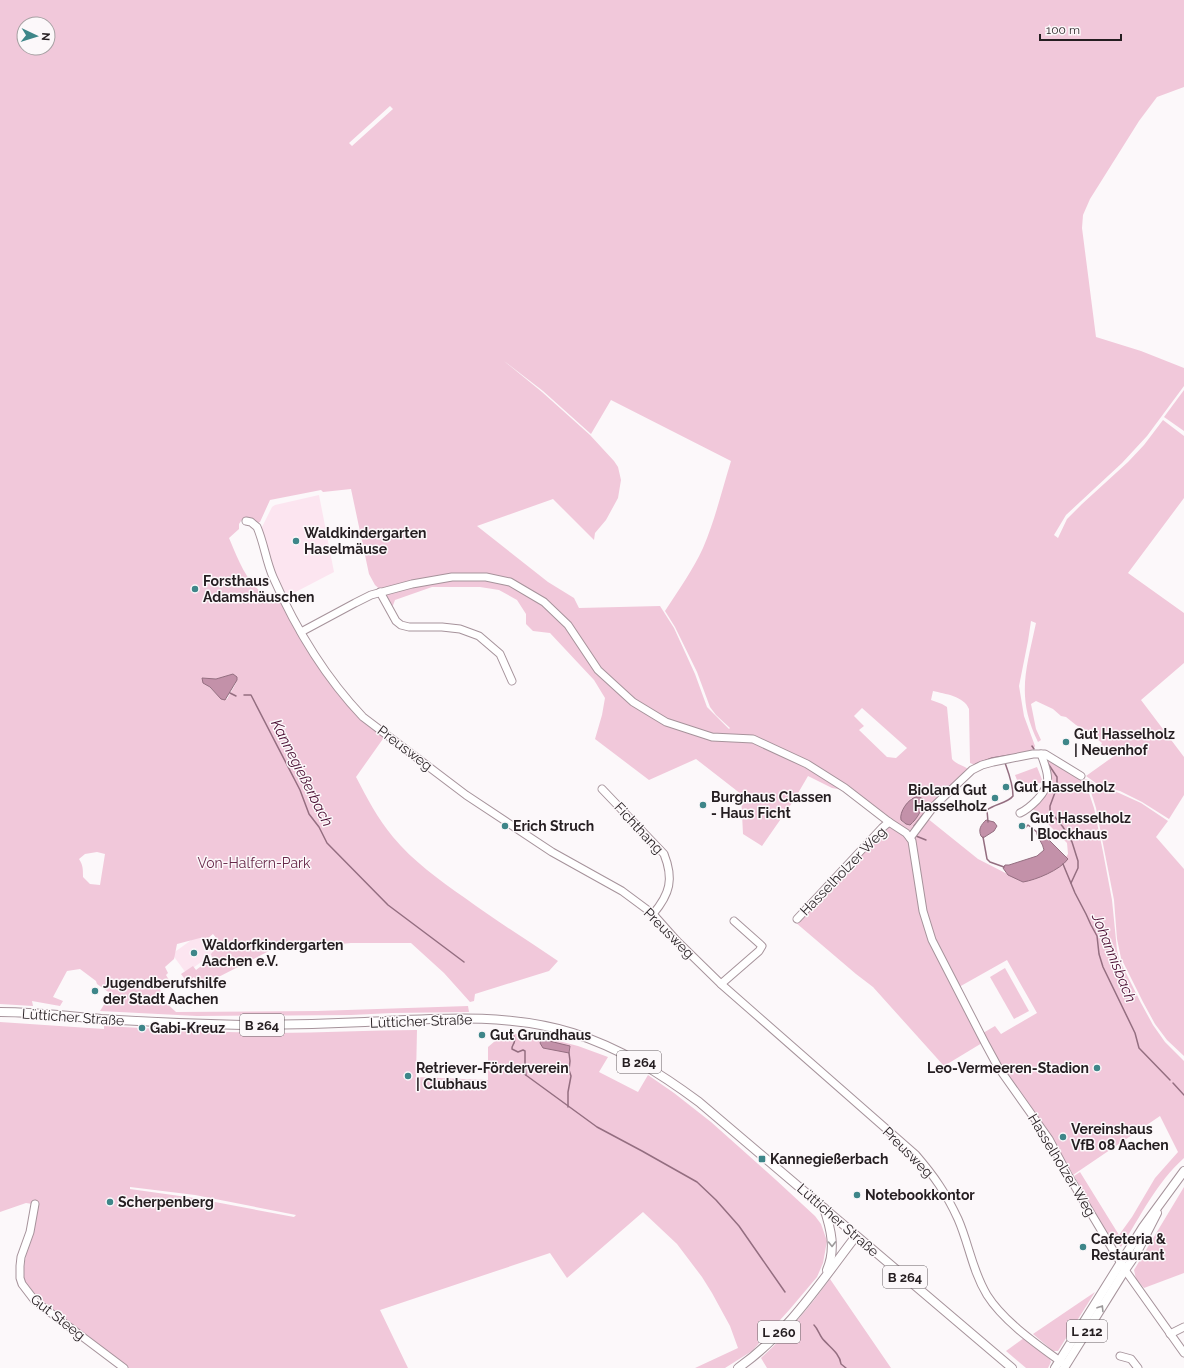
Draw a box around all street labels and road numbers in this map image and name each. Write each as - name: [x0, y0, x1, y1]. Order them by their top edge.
- street label: Preusweg: [374, 722, 436, 774]
- street label: Fichthang: [611, 799, 667, 857]
- street label: Hasselholzer Weg: [797, 823, 889, 919]
- street label: Preusweg: [641, 905, 697, 961]
- street label: Lütticher Straße: [21, 1005, 125, 1029]
- street label: Lütticher Straße: [369, 1011, 473, 1031]
- road number: B 264: [240, 1014, 284, 1036]
- road number: B 264: [617, 1051, 661, 1073]
- street label: Hasselholzer Weg: [1025, 1111, 1099, 1219]
- street label: Preusweg: [880, 1124, 936, 1180]
- street label: Lütticher Straße: [794, 1180, 882, 1260]
- road number: B 264: [883, 1266, 927, 1288]
- street label: Gut Steeg: [28, 1291, 88, 1343]
- road number: L 212: [1067, 1320, 1107, 1342]
- road number: L 260: [758, 1321, 800, 1343]

